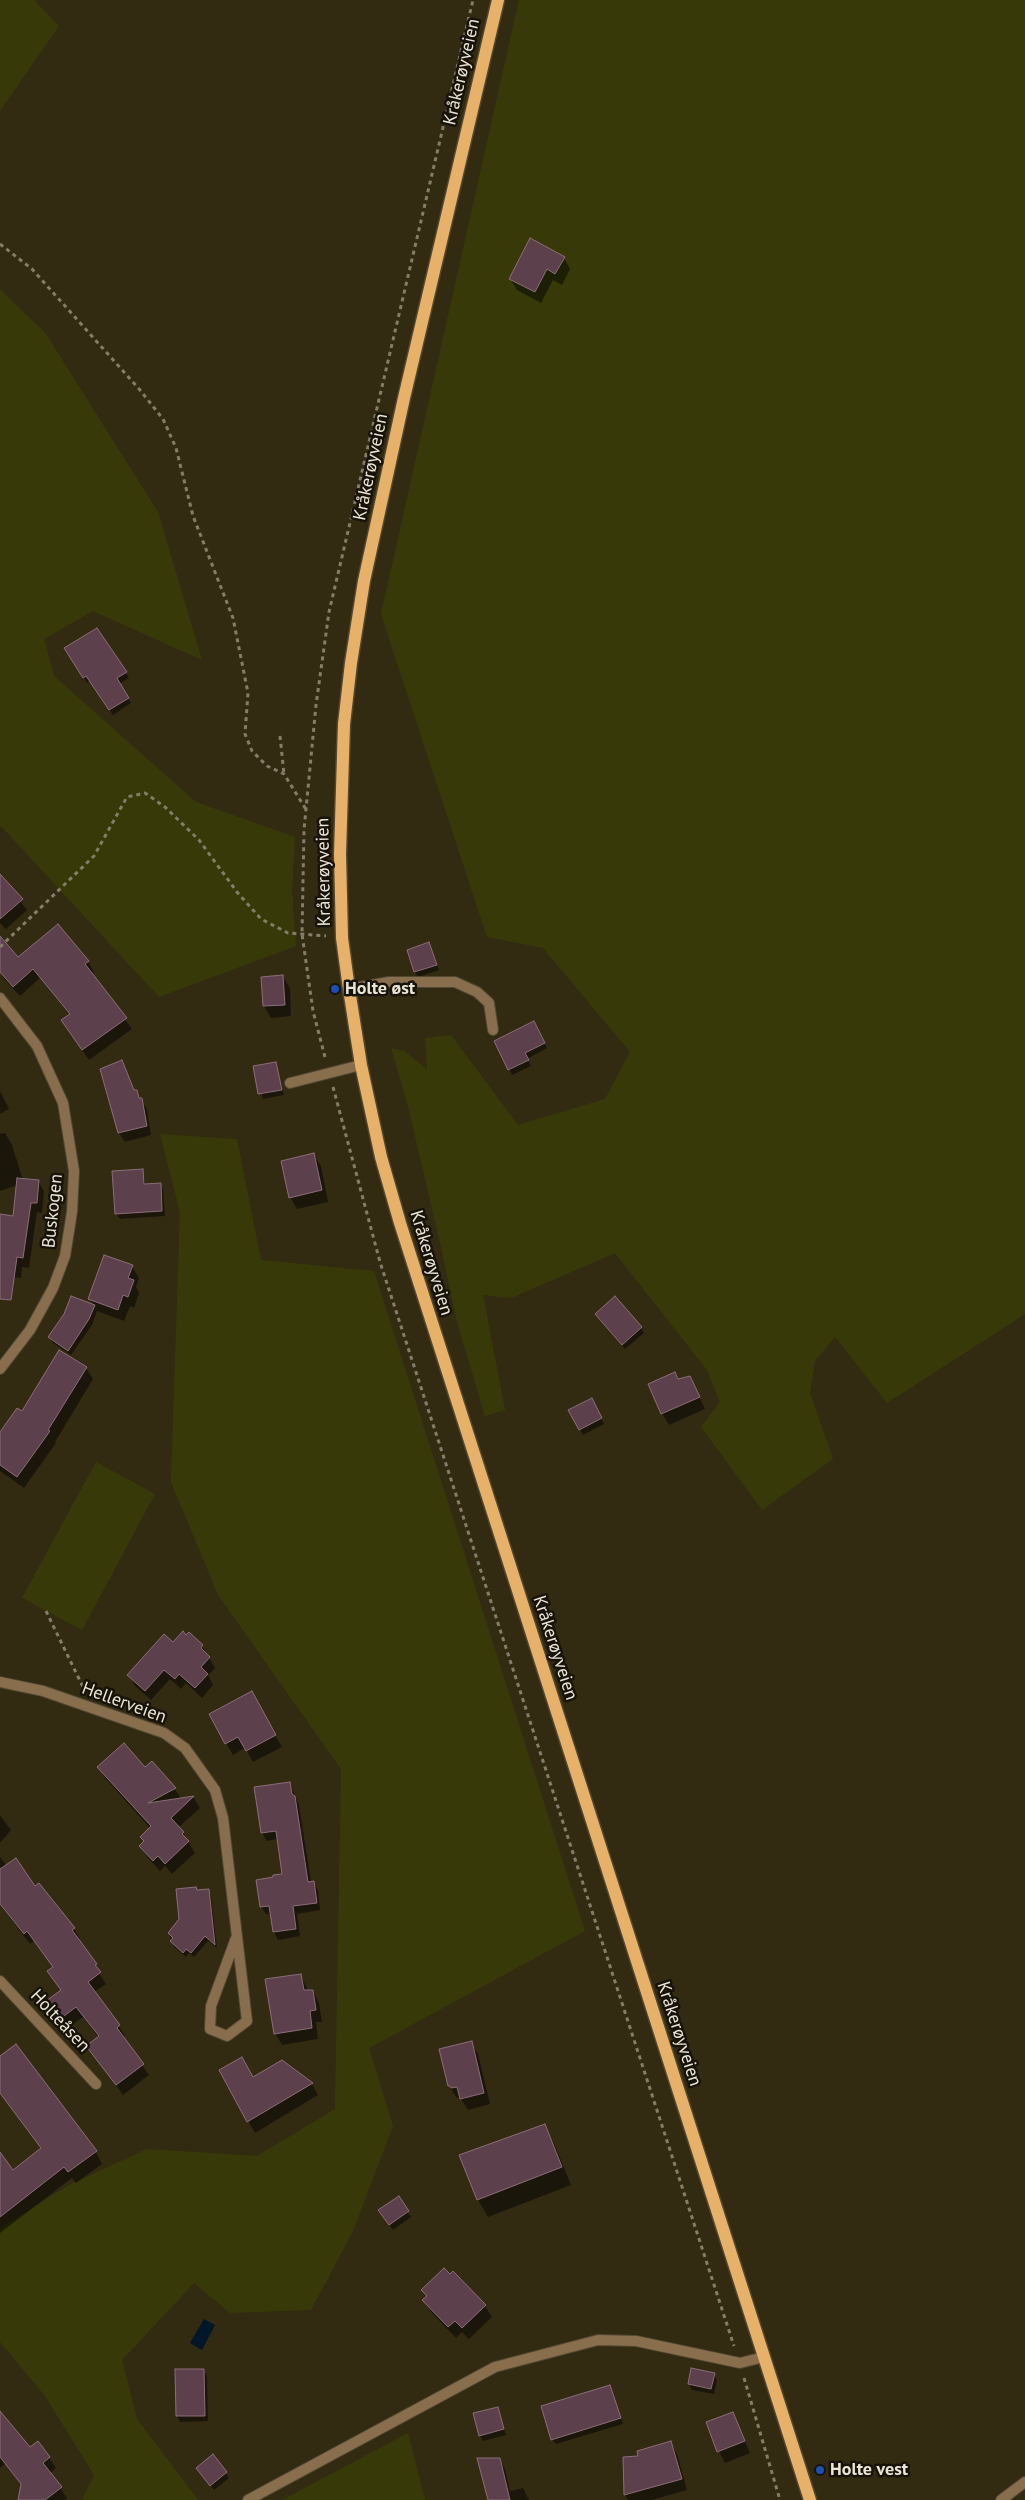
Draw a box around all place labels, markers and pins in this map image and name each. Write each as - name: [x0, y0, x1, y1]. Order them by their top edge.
- place label: Holte øst: [345, 978, 415, 1000]
- marker: Holte øst: [329, 983, 341, 995]
- place label: Holte vest: [830, 2459, 908, 2481]
- marker: Holte vest: [814, 2464, 826, 2476]

